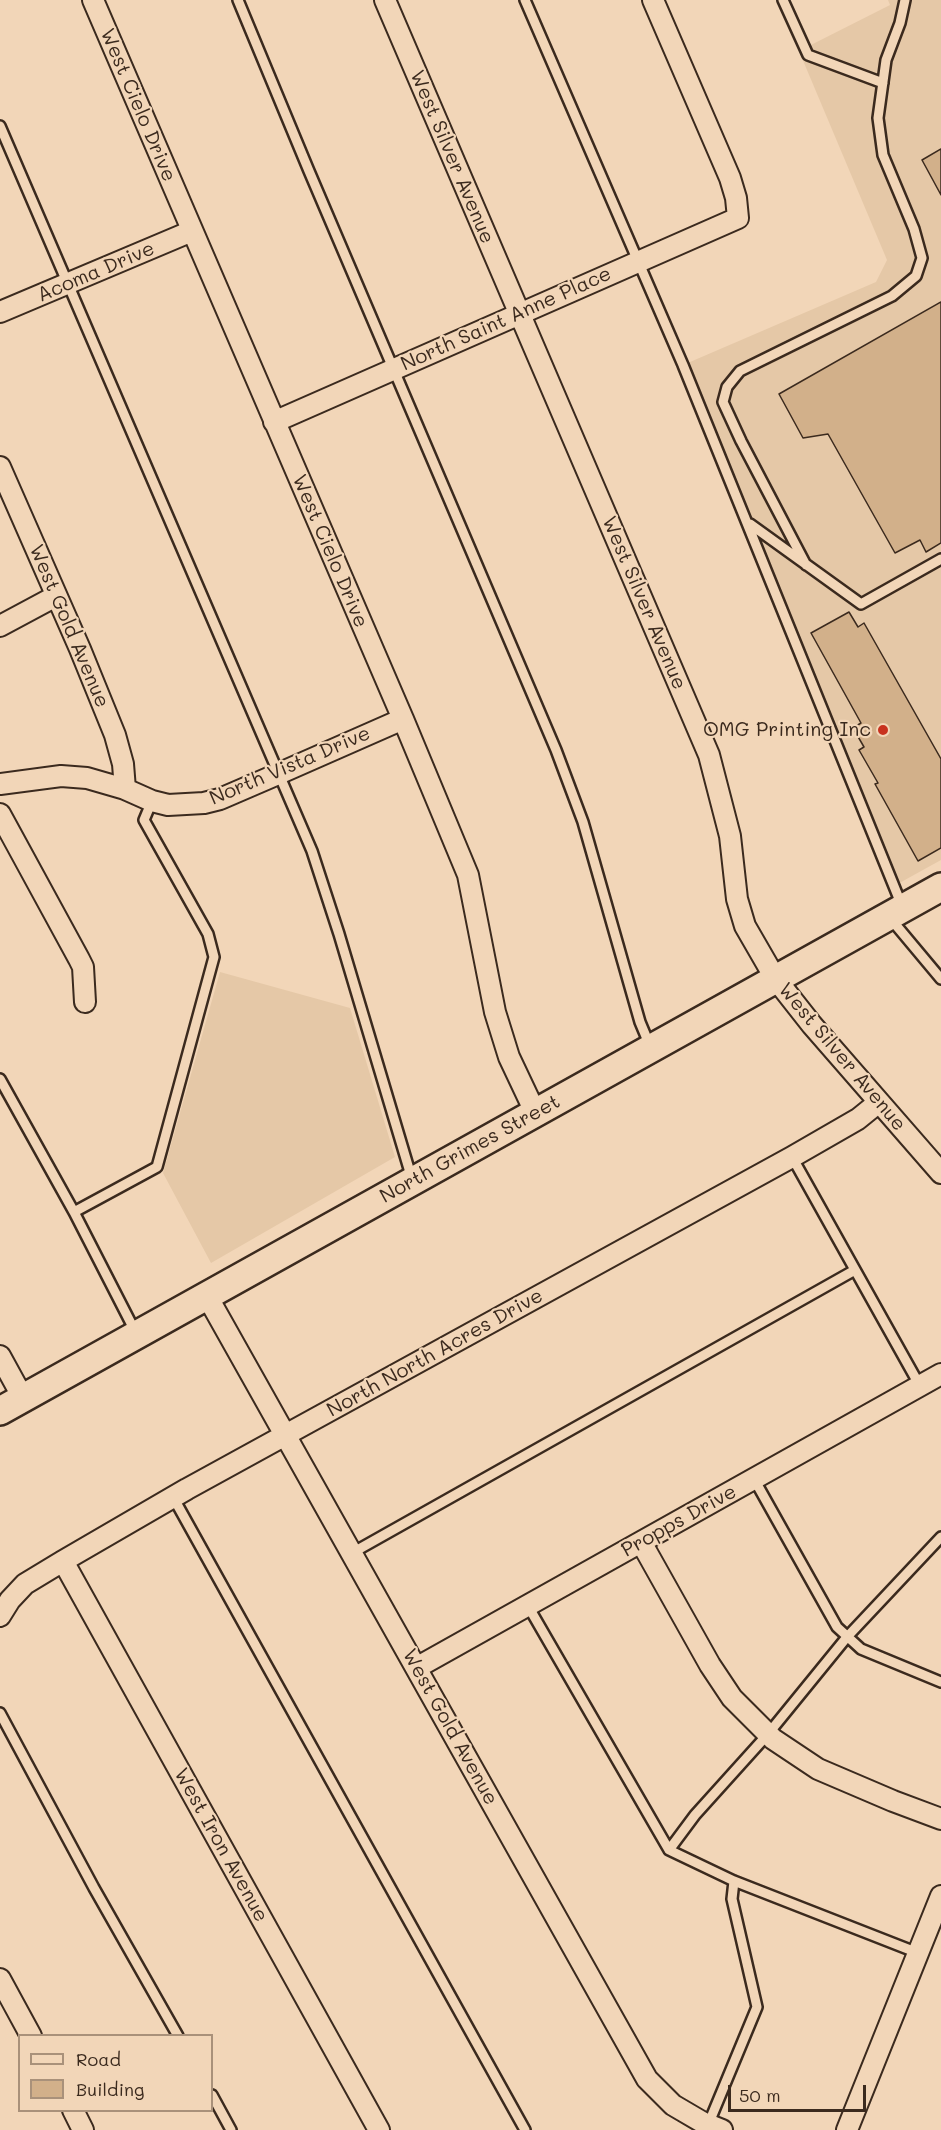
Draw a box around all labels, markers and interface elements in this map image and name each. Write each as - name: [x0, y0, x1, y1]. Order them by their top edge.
- street label: West Cielo Drive: [95, 25, 181, 185]
- street label: West Silver Avenue: [405, 67, 499, 247]
- street label: Acoma Drive: [34, 237, 158, 307]
- street label: North Saint Anne Place: [397, 262, 615, 376]
- street label: West Cielo Drive: [287, 471, 373, 631]
- street label: West Silver Avenue: [597, 513, 691, 693]
- street label: West Gold Avenue: [24, 541, 114, 711]
- place label: OMG Printing Inc: [703, 718, 871, 742]
- street label: North Vista Drive: [206, 721, 374, 811]
- marker: OMG Printing Inc: [876, 723, 890, 737]
- street label: West Silver Avenue: [773, 978, 911, 1136]
- street label: North Grimes Street: [376, 1089, 564, 1209]
- street label: North North Acres Drive: [323, 1284, 547, 1422]
- street label: Propps Drive: [617, 1480, 741, 1562]
- street label: West Gold Avenue: [397, 1645, 503, 1809]
- street label: West Iron Avenue: [169, 1764, 273, 1926]
- legend: [18, 2034, 213, 2112]
- text: Road: [76, 2047, 121, 2071]
- scale bar: [731, 2073, 869, 2111]
- text: Building: [76, 2077, 144, 2101]
- text: 50 m: [739, 2083, 781, 2107]

